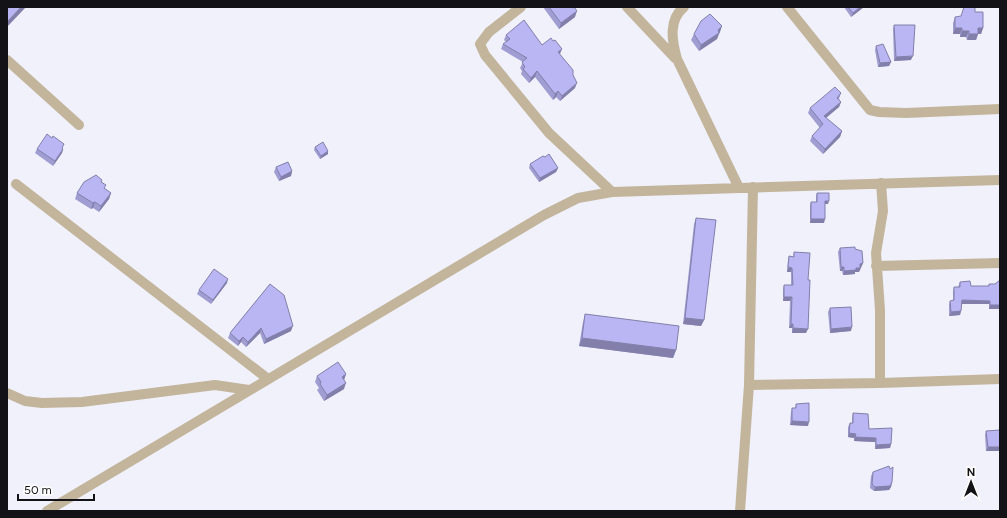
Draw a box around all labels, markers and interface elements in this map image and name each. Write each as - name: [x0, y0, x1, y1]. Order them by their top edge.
- north arrow: [951, 462, 991, 502]
- text: N: [967, 466, 975, 479]
- scale bar: [18, 476, 94, 502]
- text: 50 m: [24, 483, 52, 497]

